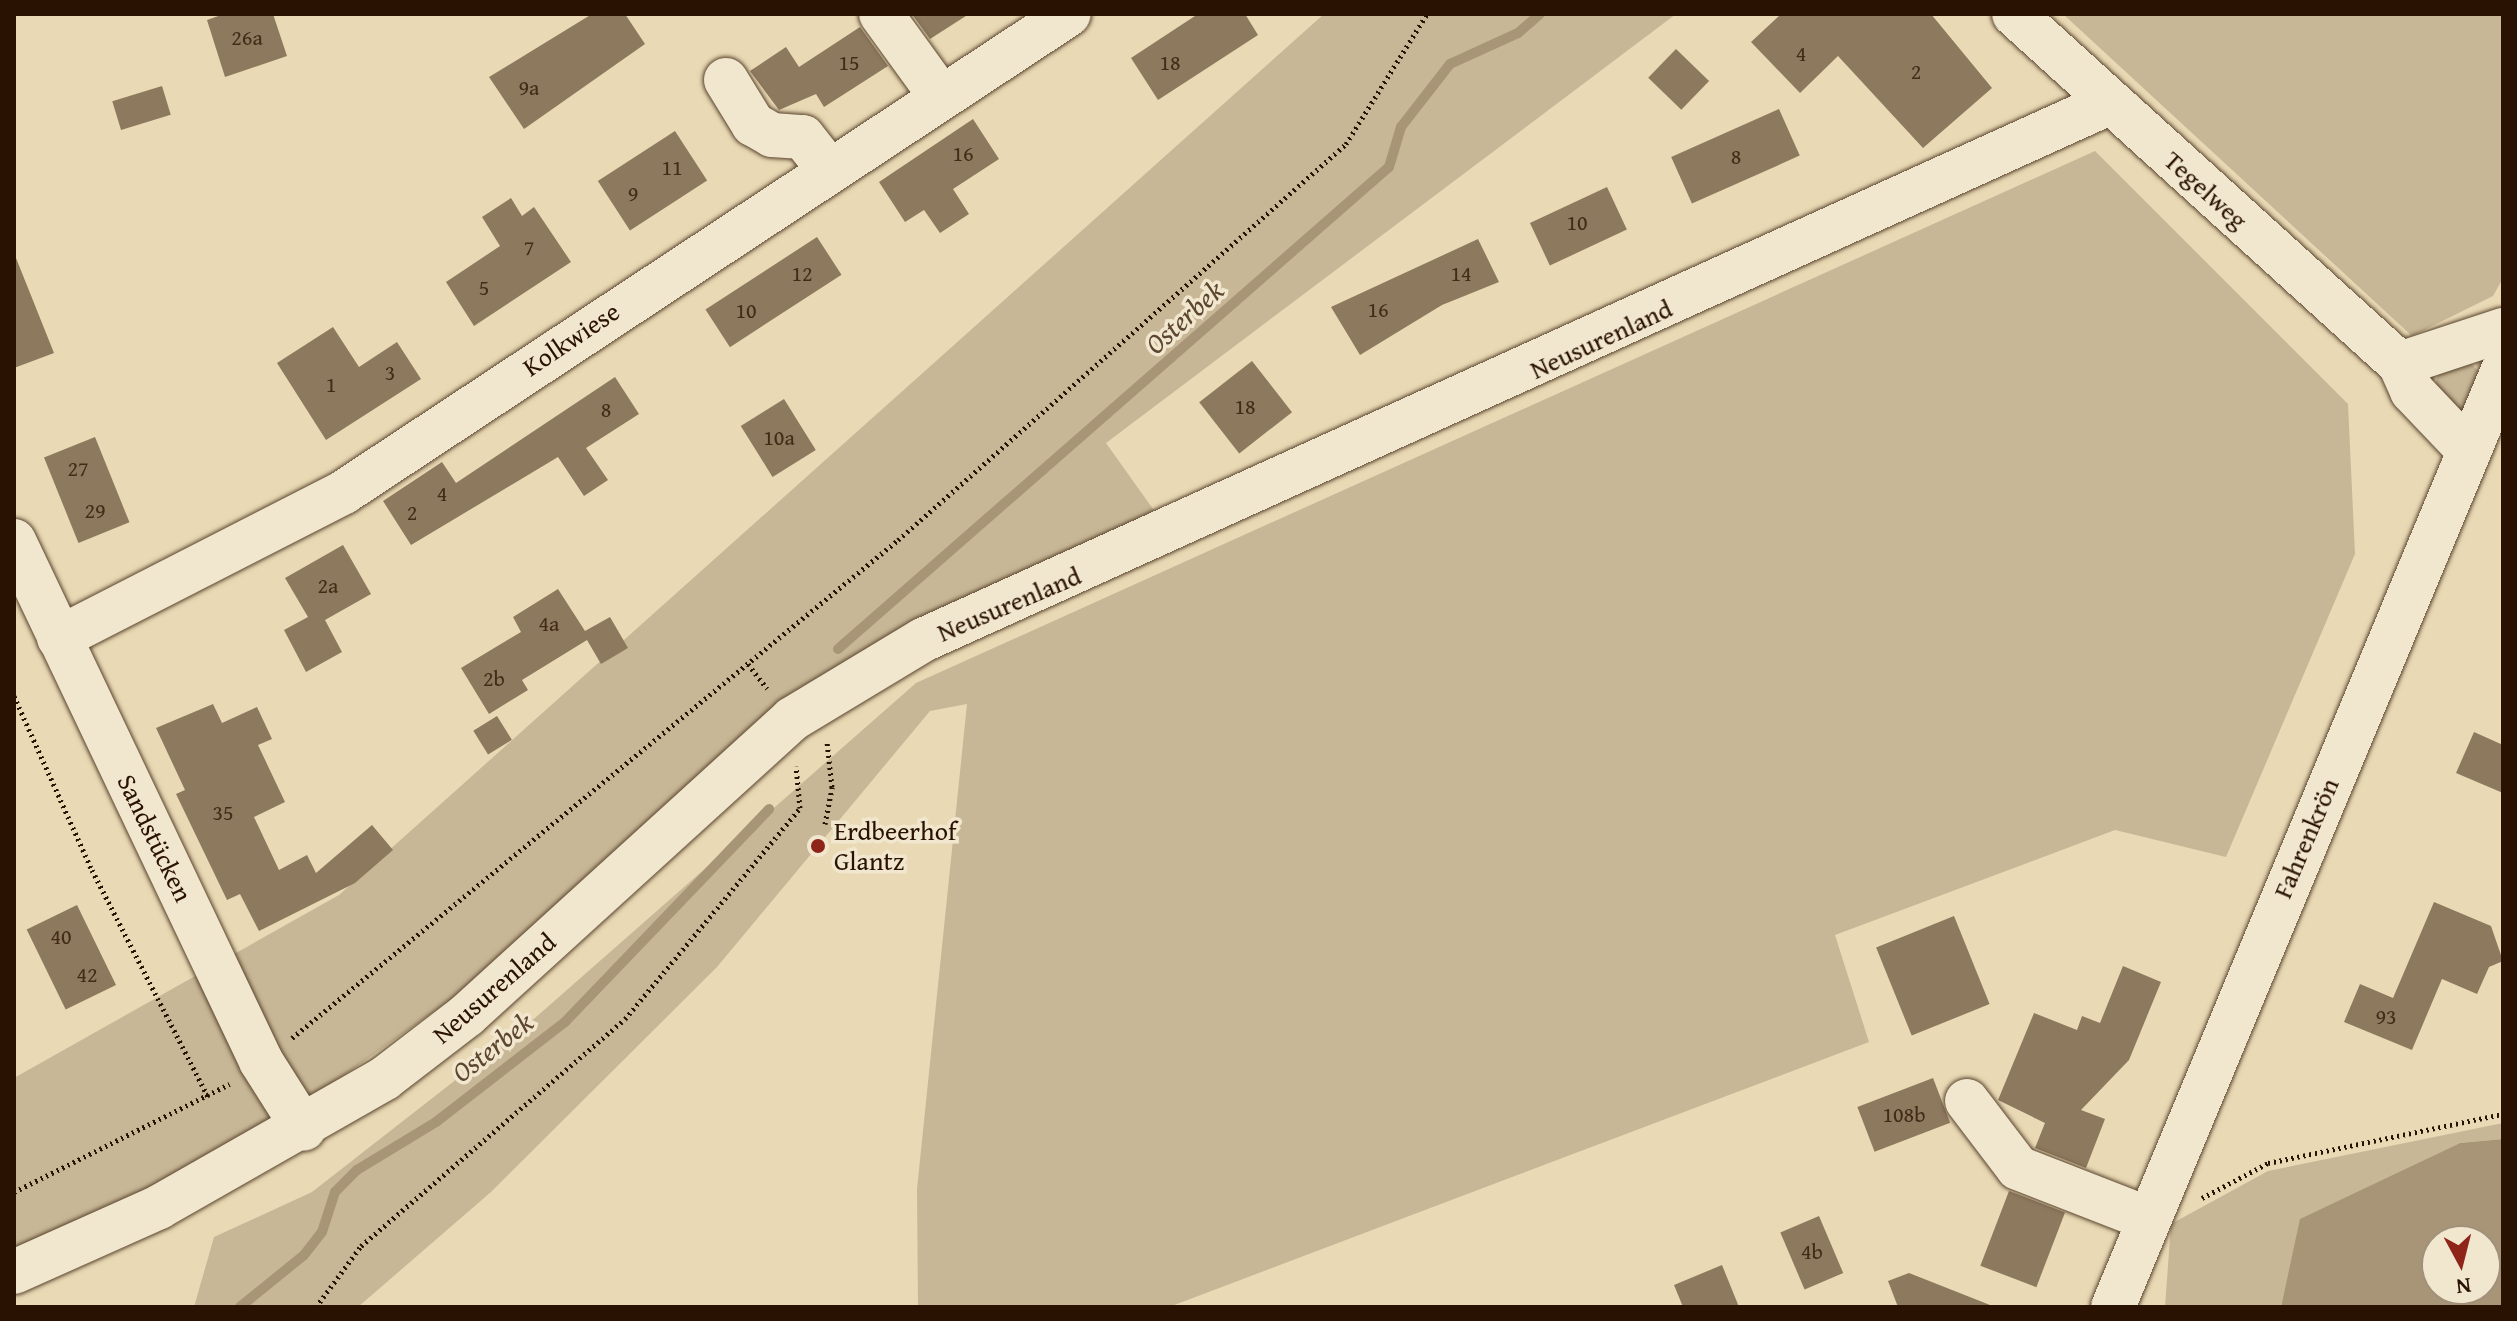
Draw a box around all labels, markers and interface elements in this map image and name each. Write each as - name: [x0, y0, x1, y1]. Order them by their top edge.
- house number: 26a: [231, 25, 263, 51]
- house number: 4: [1796, 41, 1806, 67]
- house number: 15: [838, 50, 860, 76]
- house number: 18: [1159, 50, 1181, 76]
- house number: 2: [1911, 59, 1921, 85]
- house number: 9a: [519, 75, 539, 101]
- house number: 16: [952, 141, 974, 167]
- house number: 8: [1731, 144, 1741, 170]
- street label: Tegelweg: [2158, 145, 2254, 235]
- house number: 11: [661, 155, 683, 181]
- house number: 9: [628, 181, 638, 207]
- house number: 10: [1566, 210, 1588, 236]
- house number: 7: [524, 235, 534, 261]
- house number: 12: [791, 261, 813, 287]
- house number: 14: [1450, 261, 1472, 287]
- water label: Osterbek: [1138, 273, 1230, 361]
- house number: 5: [479, 275, 489, 301]
- street label: Neusurenland: [1525, 293, 1677, 385]
- street label: Kolkwiese: [517, 295, 625, 383]
- house number: 16: [1367, 297, 1389, 323]
- house number: 10: [735, 298, 757, 324]
- house number: 3: [385, 360, 395, 386]
- house number: 1: [326, 372, 336, 398]
- house number: 18: [1234, 394, 1256, 420]
- house number: 8: [601, 397, 611, 423]
- house number: 10a: [763, 425, 795, 451]
- house number: 27: [67, 456, 89, 482]
- house number: 4: [437, 481, 447, 507]
- house number: 29: [84, 498, 106, 524]
- house number: 2: [407, 500, 417, 526]
- street label: Neusurenland: [933, 560, 1085, 648]
- house number: 2a: [318, 573, 338, 599]
- house number: 4a: [539, 611, 559, 637]
- house number: 2b: [483, 666, 505, 692]
- street label: Sandstücken: [111, 769, 199, 907]
- street label: Fahrenkrön: [2267, 773, 2345, 903]
- house number: 35: [212, 800, 234, 826]
- place label: Erdbeerhof Glantz: [834, 815, 956, 876]
- marker: Erdbeerhof Glantz: [809, 837, 827, 855]
- house number: 40: [50, 924, 72, 950]
- street label: Neusurenland: [426, 926, 562, 1050]
- house number: 42: [76, 962, 98, 988]
- house number: 93: [2375, 1004, 2397, 1030]
- water label: Osterbek: [445, 1005, 539, 1089]
- house number: 108b: [1882, 1102, 1926, 1128]
- north arrow: [2421, 1225, 2501, 1305]
- house number: 4b: [1801, 1239, 1823, 1265]
- text: N: [2454, 1270, 2473, 1304]

